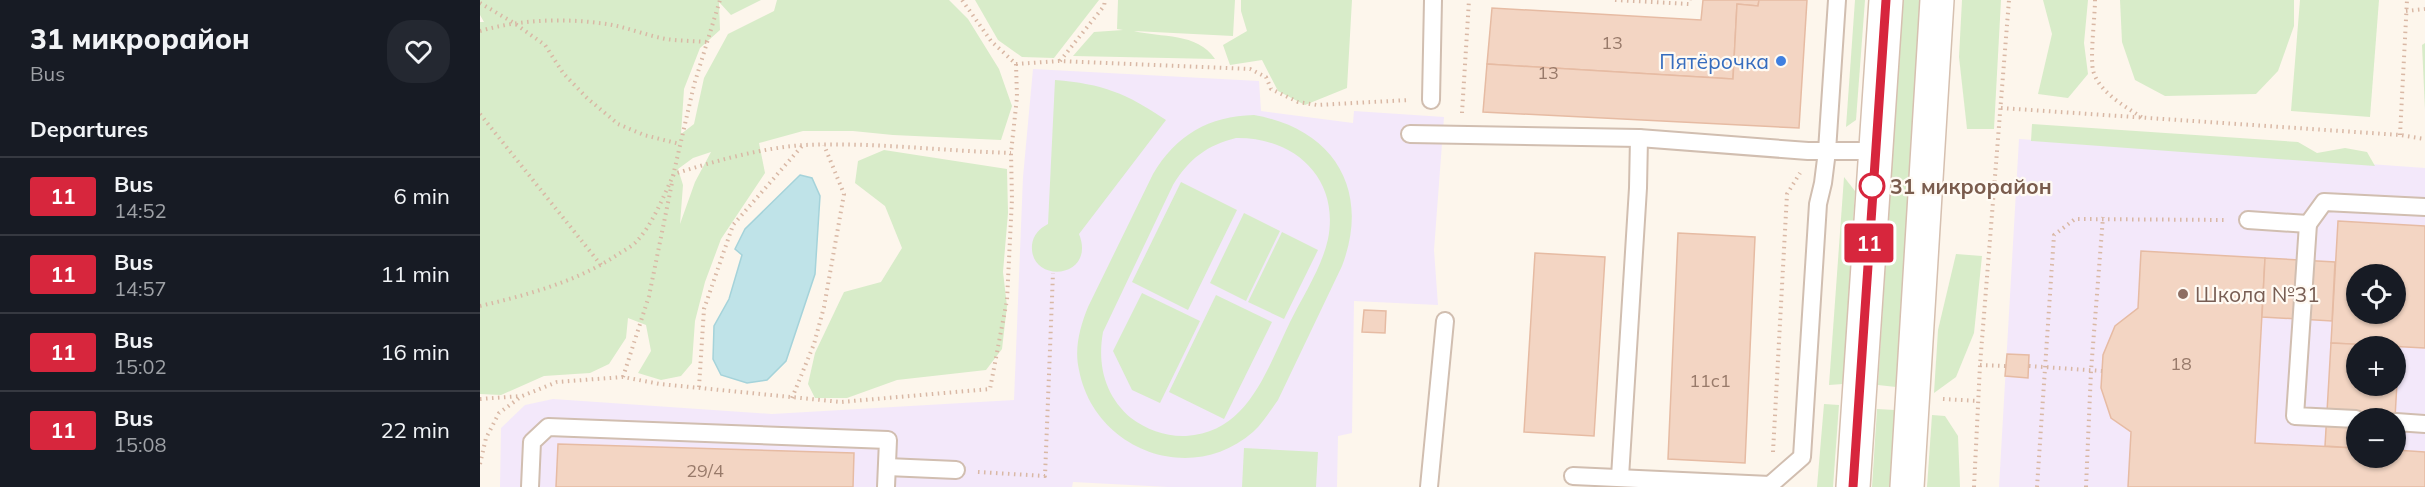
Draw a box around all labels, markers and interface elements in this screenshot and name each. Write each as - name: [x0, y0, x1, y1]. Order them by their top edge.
- button: heart: [387, 20, 450, 83]
- text: 31 микрорайон: [30, 21, 250, 56]
- house number: 13: [1601, 31, 1623, 54]
- place label: Пятёрочка: [1659, 48, 1769, 74]
- marker: Пятёрочка: [1774, 54, 1788, 68]
- text: Bus: [30, 61, 65, 86]
- house number: 13: [1537, 61, 1559, 84]
- text: Departures: [30, 115, 148, 143]
- text: Bus: [114, 170, 153, 198]
- marker: 31 микрорайон: [1859, 173, 1885, 199]
- place label: 31 микрорайон: [1890, 173, 2052, 199]
- text: 6 min: [394, 182, 450, 210]
- text: 11: [50, 183, 76, 209]
- text: 14:52: [114, 198, 167, 223]
- line badge: 11: [1842, 224, 1896, 262]
- text: 11: [1856, 230, 1882, 256]
- text: Bus: [114, 248, 153, 276]
- text: 11 min: [380, 260, 450, 288]
- text: 11: [50, 261, 76, 287]
- map controls: [2346, 264, 2406, 468]
- button: locate: [2346, 264, 2406, 324]
- text: 14:57: [114, 276, 167, 301]
- place label: Школа №31: [2195, 281, 2320, 307]
- marker: Школа №31: [2176, 287, 2190, 301]
- text: Bus: [114, 326, 153, 354]
- button: +: [2346, 336, 2406, 396]
- text: 16 min: [380, 338, 450, 366]
- text: 11: [50, 339, 76, 365]
- house number: 18: [2170, 352, 2192, 375]
- text: 15:02: [114, 354, 167, 379]
- house number: 11с1: [1689, 369, 1731, 392]
- text: Bus: [114, 404, 153, 432]
- button: −: [2346, 408, 2406, 468]
- text: 22 min: [380, 416, 450, 444]
- text: 11: [50, 417, 76, 443]
- text: 15:08: [114, 432, 167, 457]
- house number: 29/4: [686, 459, 724, 482]

